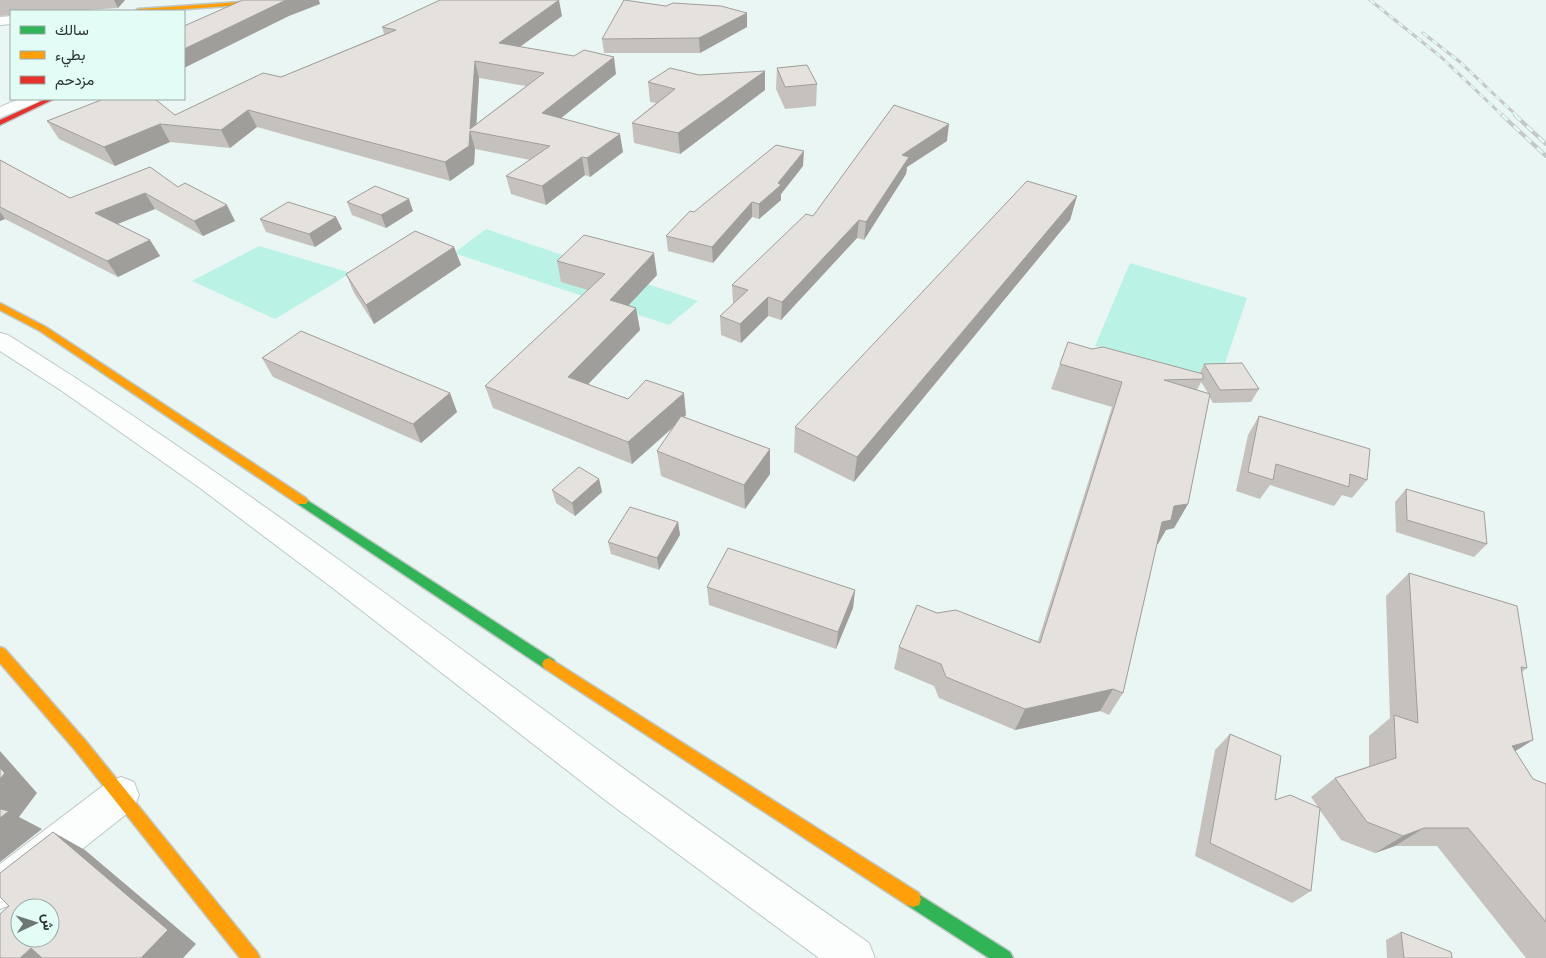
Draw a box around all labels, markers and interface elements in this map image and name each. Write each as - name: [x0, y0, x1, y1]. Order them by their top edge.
- legend: [10, 10, 185, 100]
- text: سالك: [55, 21, 89, 38]
- text: بطيء: [55, 46, 85, 68]
- text: مزدحم: [55, 71, 94, 90]
- north arrow: [10, 898, 60, 948]
- text: ش: [38, 913, 57, 931]

